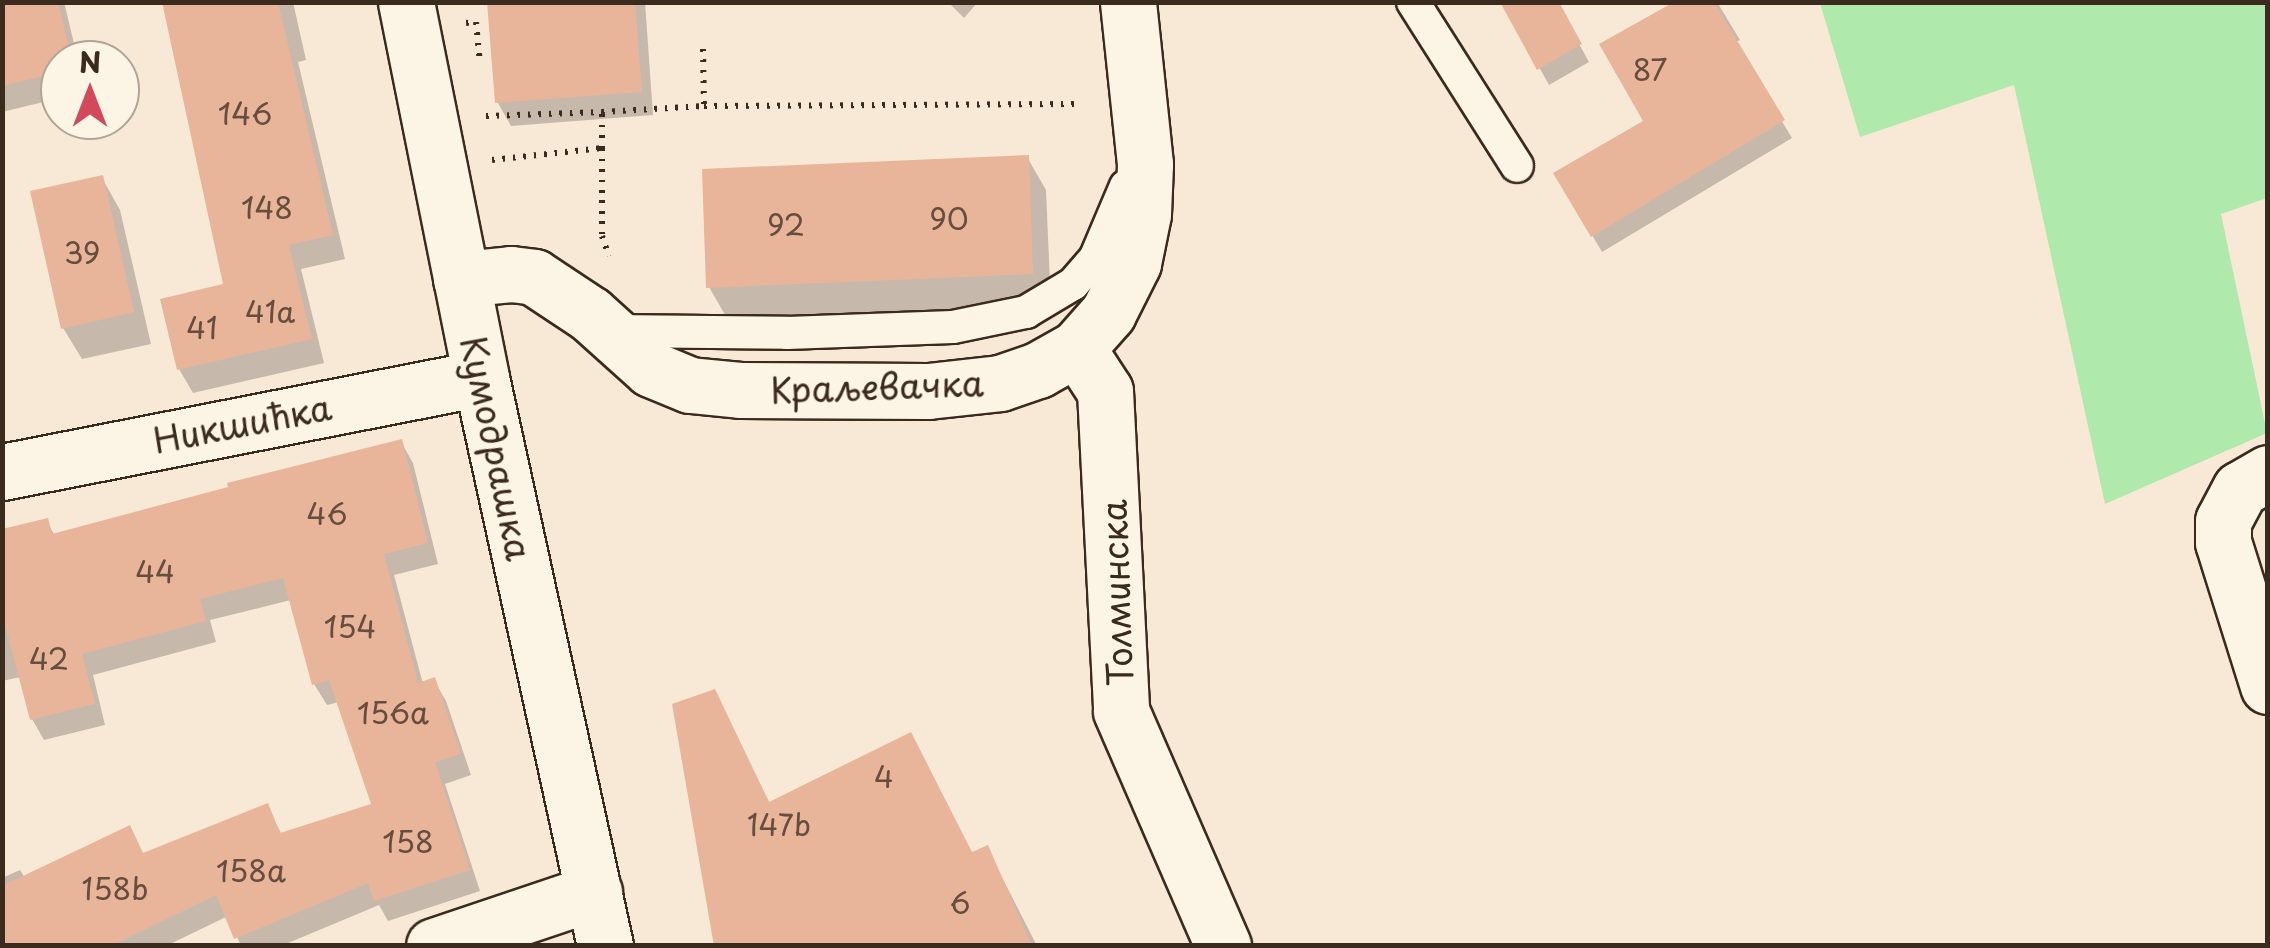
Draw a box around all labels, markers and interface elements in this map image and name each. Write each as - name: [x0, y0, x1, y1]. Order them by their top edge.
- north arrow: [40, 40, 140, 140]
- text: N: [79, 40, 101, 83]
- house number: 87: [1633, 51, 1667, 87]
- house number: 146: [218, 95, 272, 131]
- house number: 148: [241, 189, 293, 225]
- house number: 90: [929, 200, 969, 236]
- house number: 92: [767, 206, 805, 242]
- house number: 39: [64, 234, 100, 270]
- house number: 41a: [245, 293, 295, 329]
- house number: 41: [186, 309, 218, 345]
- street label: Кумодрашка: [453, 332, 541, 564]
- street label: Краљевачка: [770, 361, 984, 411]
- street label: Никшићка: [149, 385, 335, 461]
- house number: 46: [307, 495, 347, 531]
- street label: Толминска: [1092, 499, 1140, 687]
- house number: 44: [135, 553, 175, 589]
- house number: 154: [324, 608, 376, 644]
- house number: 42: [29, 640, 69, 676]
- house number: 156a: [357, 694, 429, 730]
- house number: 4: [874, 758, 894, 794]
- house number: 147b: [747, 806, 811, 842]
- house number: 158: [382, 823, 434, 859]
- house number: 158a: [216, 852, 286, 888]
- house number: 158b: [82, 870, 148, 906]
- house number: 6: [949, 884, 971, 920]

